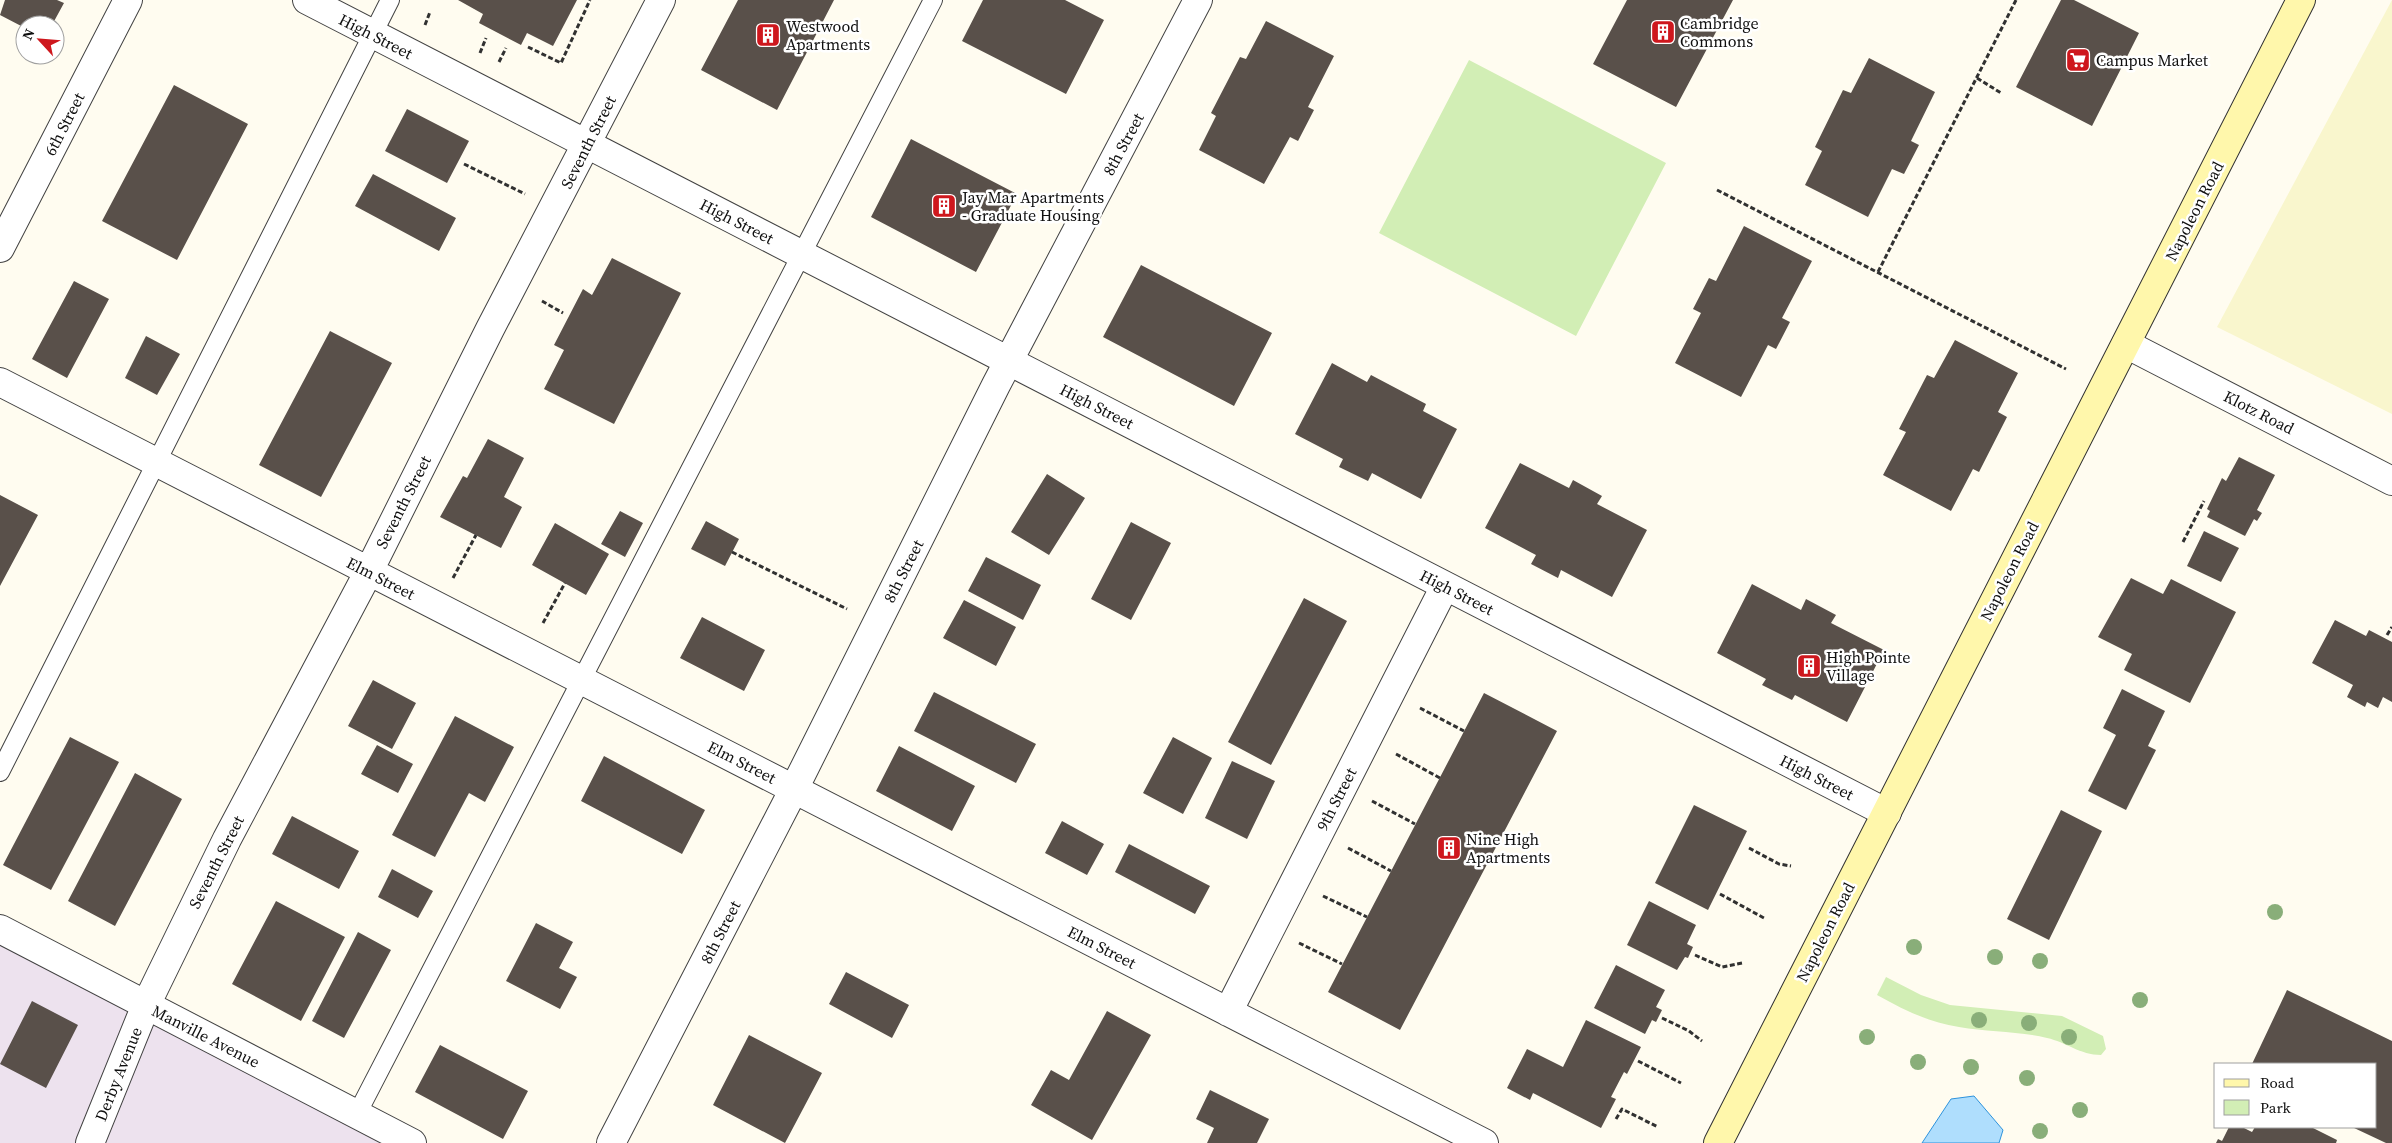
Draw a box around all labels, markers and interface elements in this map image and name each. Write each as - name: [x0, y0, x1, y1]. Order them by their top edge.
- street label: High Street: [335, 8, 417, 64]
- place label: Cambridge Commons: [1680, 12, 1759, 52]
- north arrow: [15, 15, 65, 65]
- place label: Westwood Apartments: [786, 15, 870, 55]
- building icon: Cambridge Commons: [1650, 19, 1676, 45]
- building icon: Westwood Apartments: [755, 22, 781, 48]
- text: N: [17, 25, 40, 43]
- supermarket icon: Campus Market: [2065, 47, 2091, 73]
- place label: Campus Market: [2096, 49, 2209, 71]
- street label: 6th Street: [39, 88, 90, 159]
- street label: Seventh Street: [555, 91, 621, 192]
- street label: 8th Street: [1097, 108, 1149, 179]
- street label: Napoleon Road: [2160, 158, 2228, 264]
- place label: Jay Mar Apartments - Graduate Housing: [961, 186, 1104, 226]
- street label: High Street: [696, 193, 778, 249]
- building icon: Jay Mar Apartments - Graduate Housing: [931, 193, 957, 219]
- street label: High Street: [1056, 378, 1138, 434]
- street label: Klotz Road: [2220, 385, 2298, 439]
- street label: Seventh Street: [370, 451, 436, 552]
- street label: Napoleon Road: [1975, 518, 2043, 624]
- street label: 8th Street: [878, 535, 929, 606]
- street label: Elm Street: [343, 551, 420, 605]
- street label: High Street: [1416, 564, 1498, 620]
- place label: High Pointe Village: [1826, 646, 1910, 686]
- building icon: High Pointe Village: [1796, 653, 1822, 679]
- street label: Elm Street: [704, 735, 781, 789]
- street label: High Street: [1776, 749, 1858, 805]
- street label: 9th Street: [1311, 763, 1362, 834]
- street label: Seventh Street: [183, 811, 249, 912]
- place label: Nine High Apartments: [1466, 828, 1550, 868]
- building icon: Nine High Apartments: [1436, 835, 1462, 861]
- street label: Napoleon Road: [1791, 879, 1859, 985]
- street label: 8th Street: [695, 896, 746, 967]
- street label: Elm Street: [1064, 920, 1141, 974]
- street label: Manville Avenue: [148, 999, 264, 1073]
- street label: Derby Avenue: [89, 1024, 147, 1124]
- legend: [2214, 1063, 2377, 1128]
- text: Road: [2260, 1072, 2294, 1093]
- text: Park: [2260, 1097, 2292, 1118]

